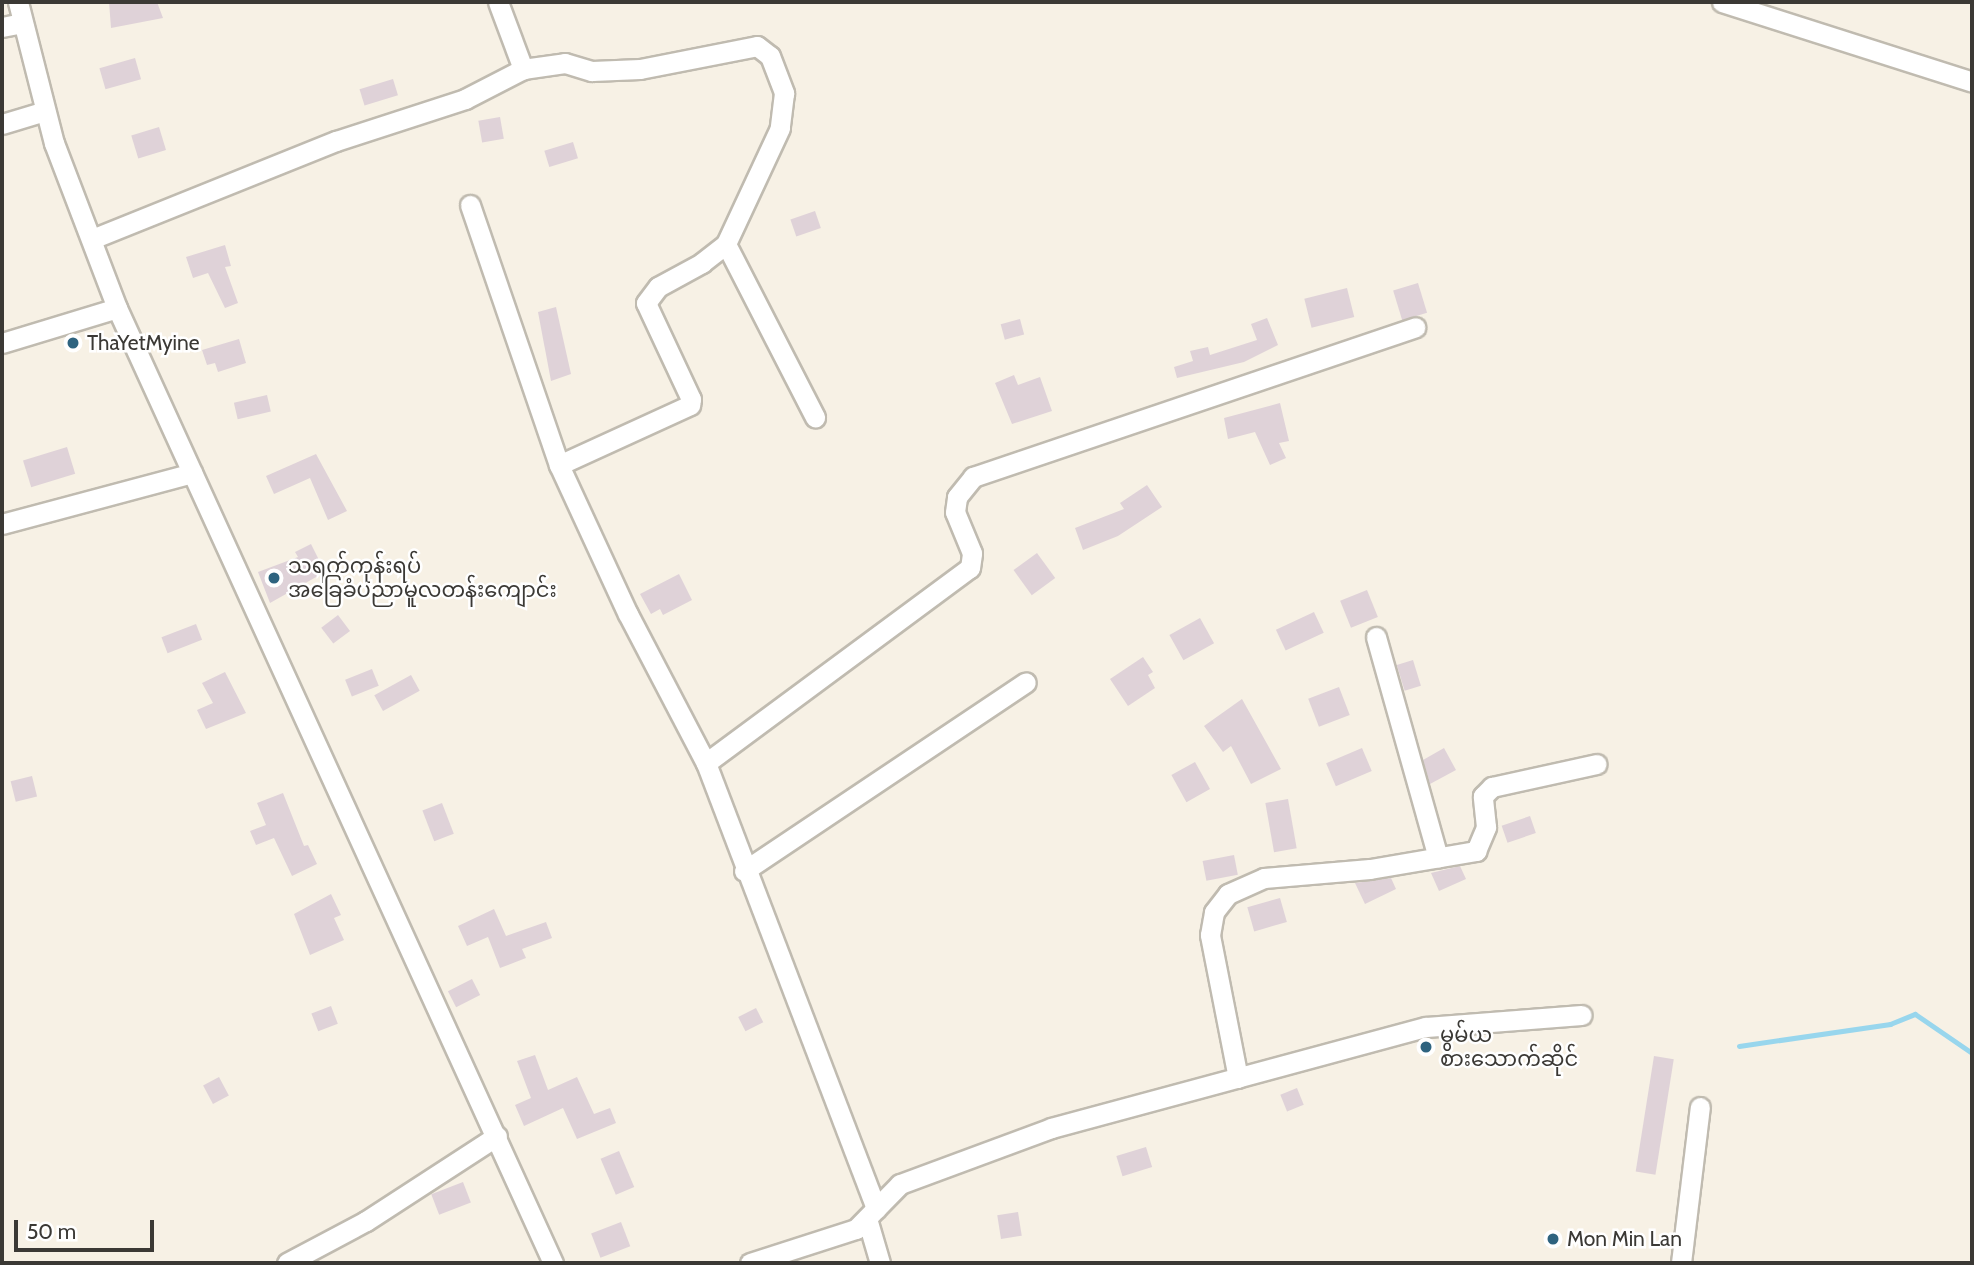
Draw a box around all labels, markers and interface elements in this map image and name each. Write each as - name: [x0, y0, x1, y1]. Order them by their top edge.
- place label: ThaYetMyine: [87, 330, 200, 356]
- marker: ThaYetMyine: [65, 335, 81, 351]
- place label: သရက်ကုန်းရပ် အခြေခံပညာမူလတန်းကျောင်း: [288, 553, 557, 603]
- marker: သရက်ကုန်းရပ် အခြေခံပညာမူလတန်းကျောင်း: [266, 570, 282, 586]
- place label: မွမ်ယ စားသောက်ဆိုင်: [1440, 1022, 1578, 1072]
- marker: မွမ်ယ စားသောက်ဆိုင်: [1418, 1039, 1434, 1055]
- scale bar: [18, 1206, 158, 1250]
- text: 50 m: [27, 1219, 76, 1244]
- place label: Mon Min Lan: [1567, 1226, 1682, 1252]
- marker: Mon Min Lan: [1545, 1231, 1561, 1247]

